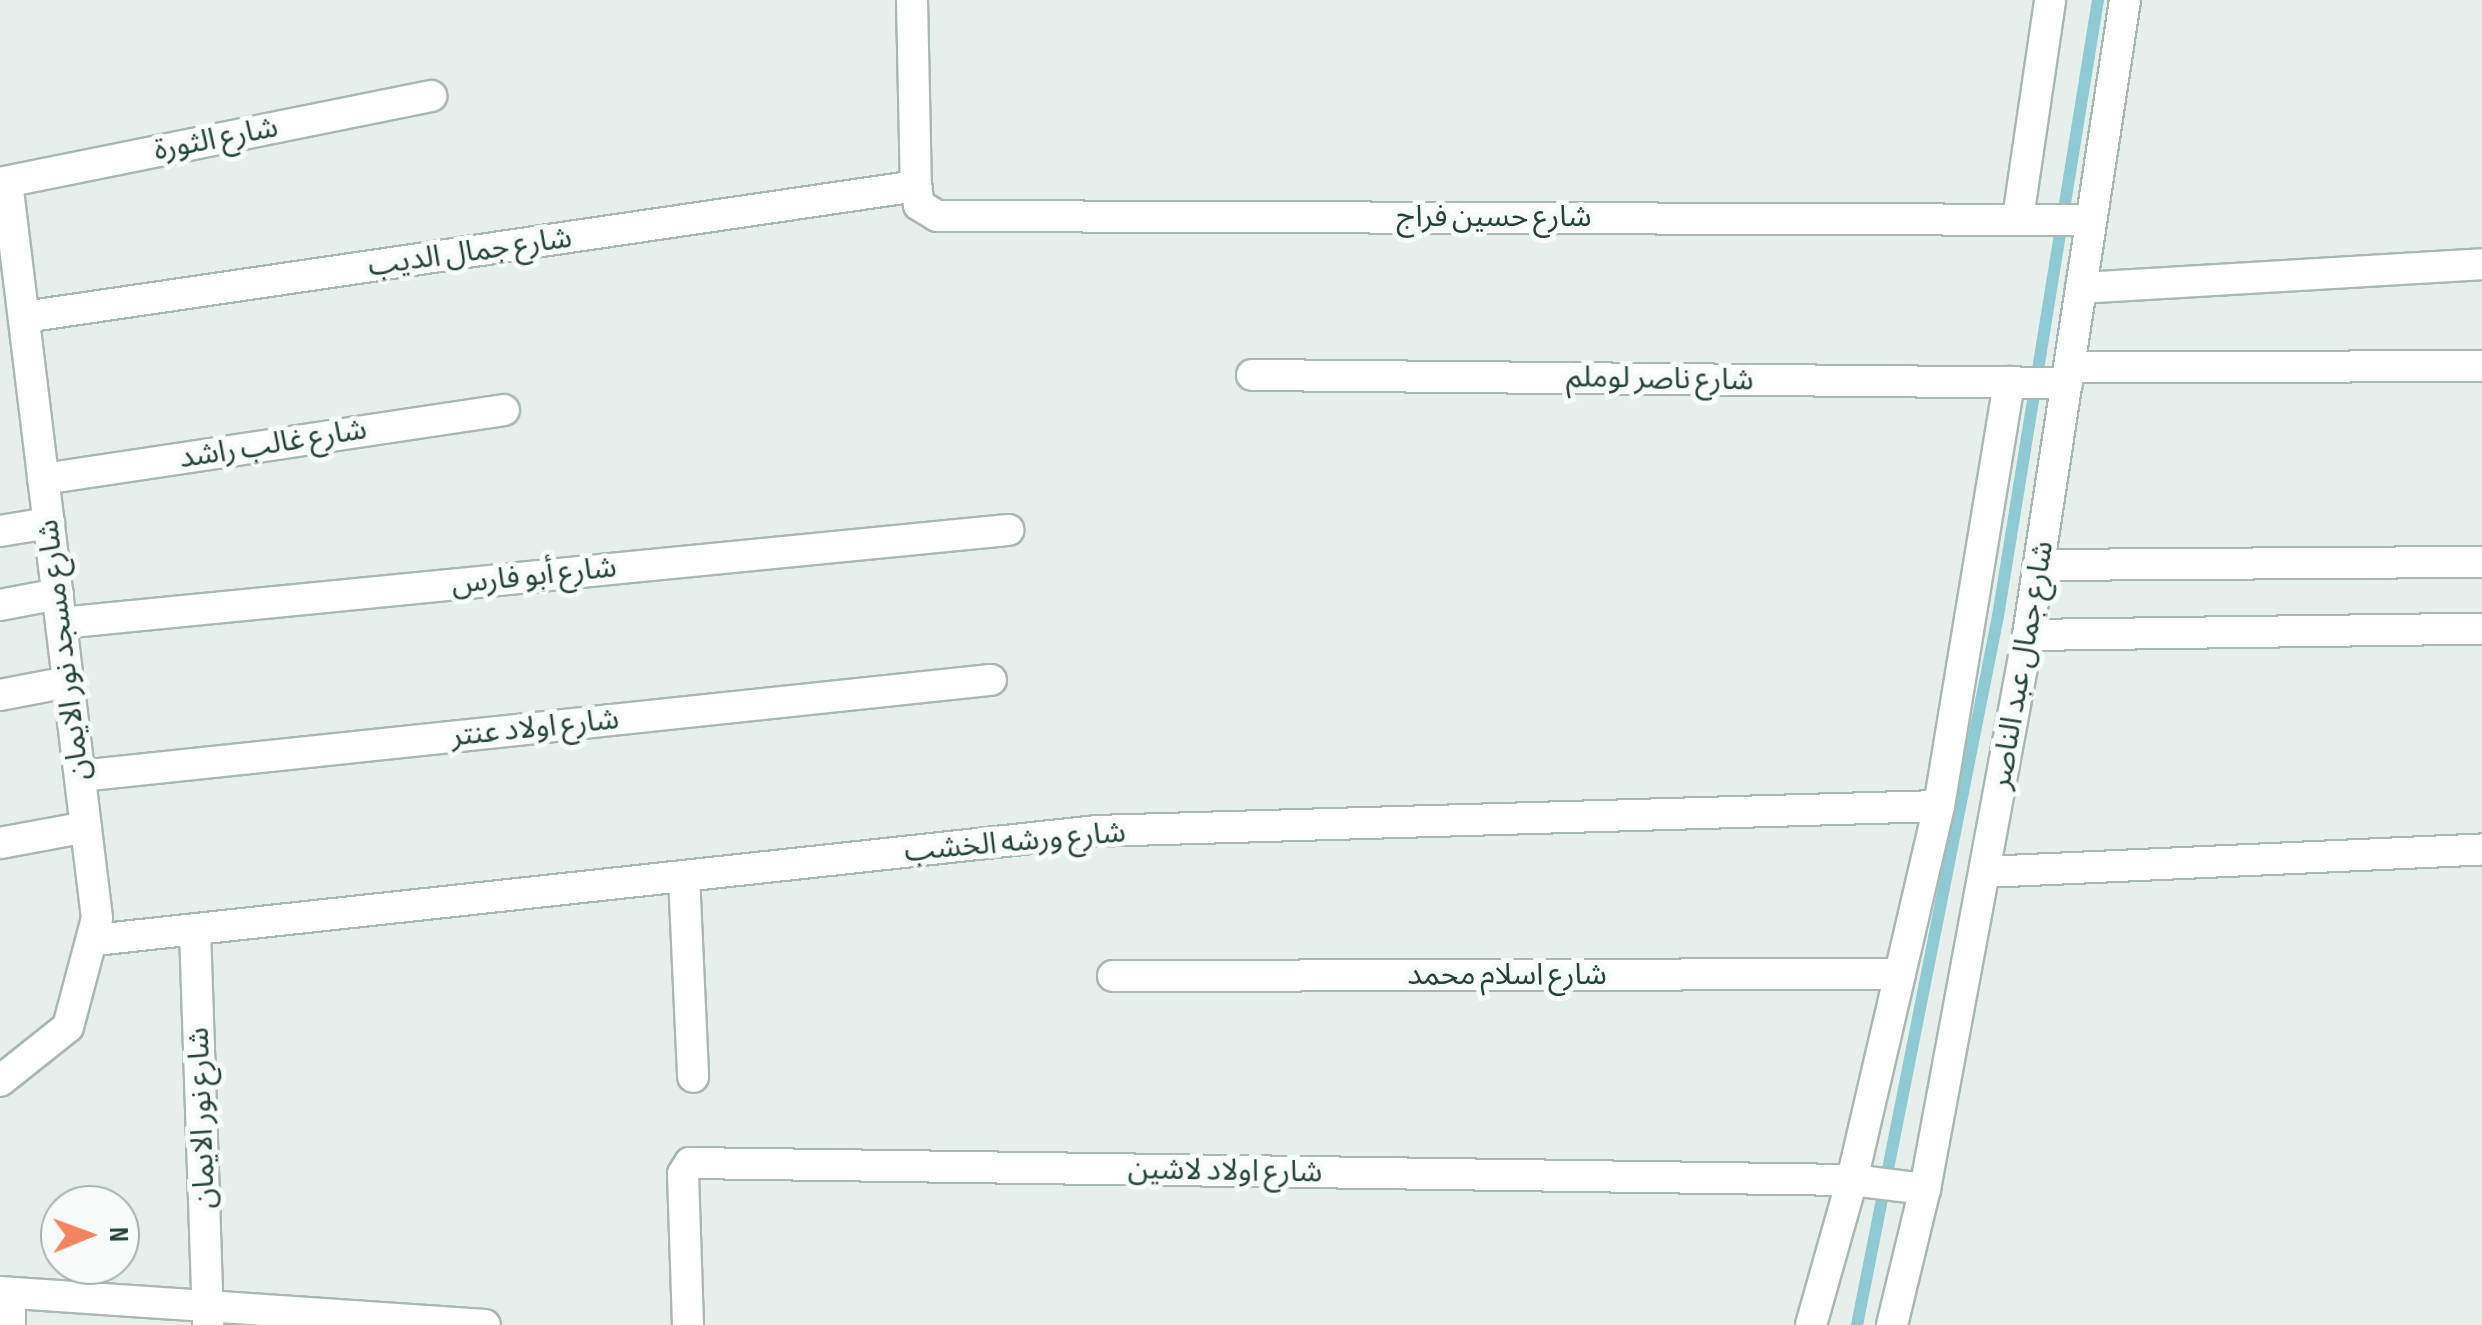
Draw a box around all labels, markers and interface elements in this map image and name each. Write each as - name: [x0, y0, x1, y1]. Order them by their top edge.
- street label: شارع الثورة: [151, 109, 281, 169]
- street label: شارع حسين فراج: [1396, 199, 1592, 235]
- street label: شارع جمال الديب: [366, 220, 574, 284]
- street label: شارع ناصر لوملم: [1566, 359, 1754, 399]
- street label: شارع غالب راشد: [177, 411, 369, 477]
- street label: شارع مسجد نور الايمان: [30, 518, 98, 782]
- street label: شارع جمال عبد الناصر: [1982, 538, 2062, 792]
- street label: شارع أبو فارس: [450, 549, 618, 603]
- street label: شارع اولاد عنتر: [449, 701, 621, 755]
- street label: شارع ورشه الخشب: [903, 814, 1127, 870]
- street label: شارع اسلام محمد: [1407, 957, 1607, 993]
- street label: شارع نور الايمان: [181, 1027, 223, 1209]
- street label: شارع اولاد لاشين: [1128, 1151, 1322, 1191]
- north arrow: [40, 1185, 140, 1285]
- text: N: [102, 1227, 135, 1242]

